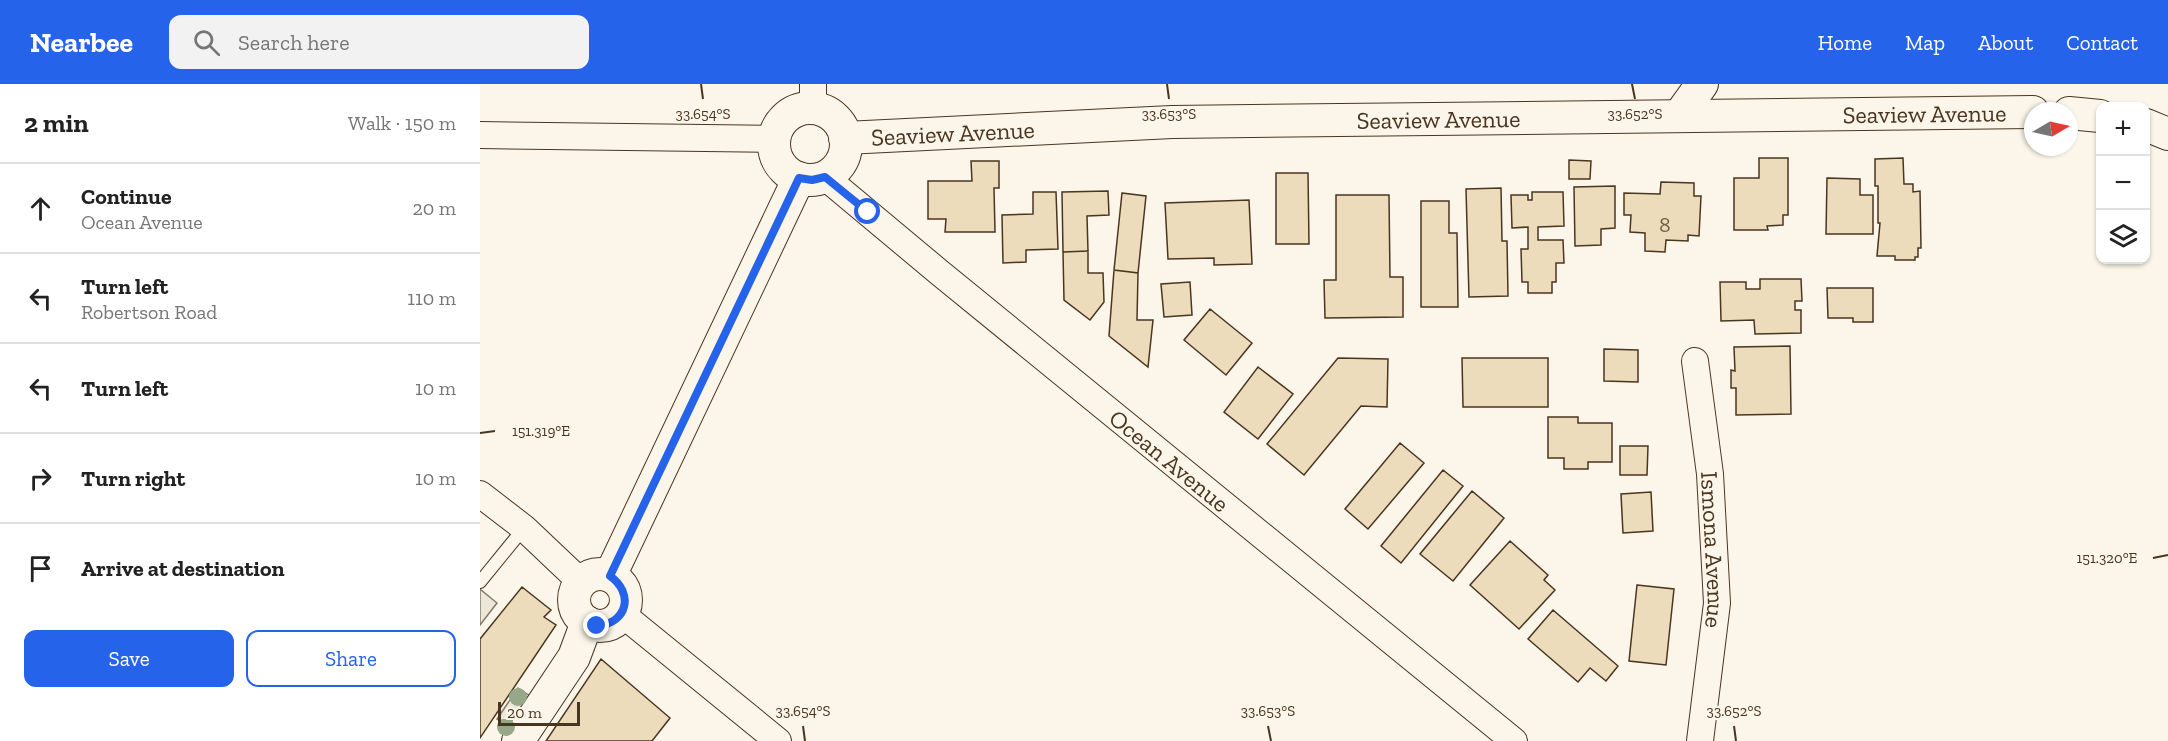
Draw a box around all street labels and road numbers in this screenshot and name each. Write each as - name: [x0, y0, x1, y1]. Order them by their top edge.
- street label: Seaview Avenue: [1842, 98, 2007, 129]
- street label: Seaview Avenue: [1357, 103, 1521, 134]
- street label: Seaview Avenue: [870, 114, 1035, 151]
- street label: Ocean Avenue: [1104, 403, 1235, 518]
- street label: Ismona Avenue: [1695, 471, 1732, 630]

